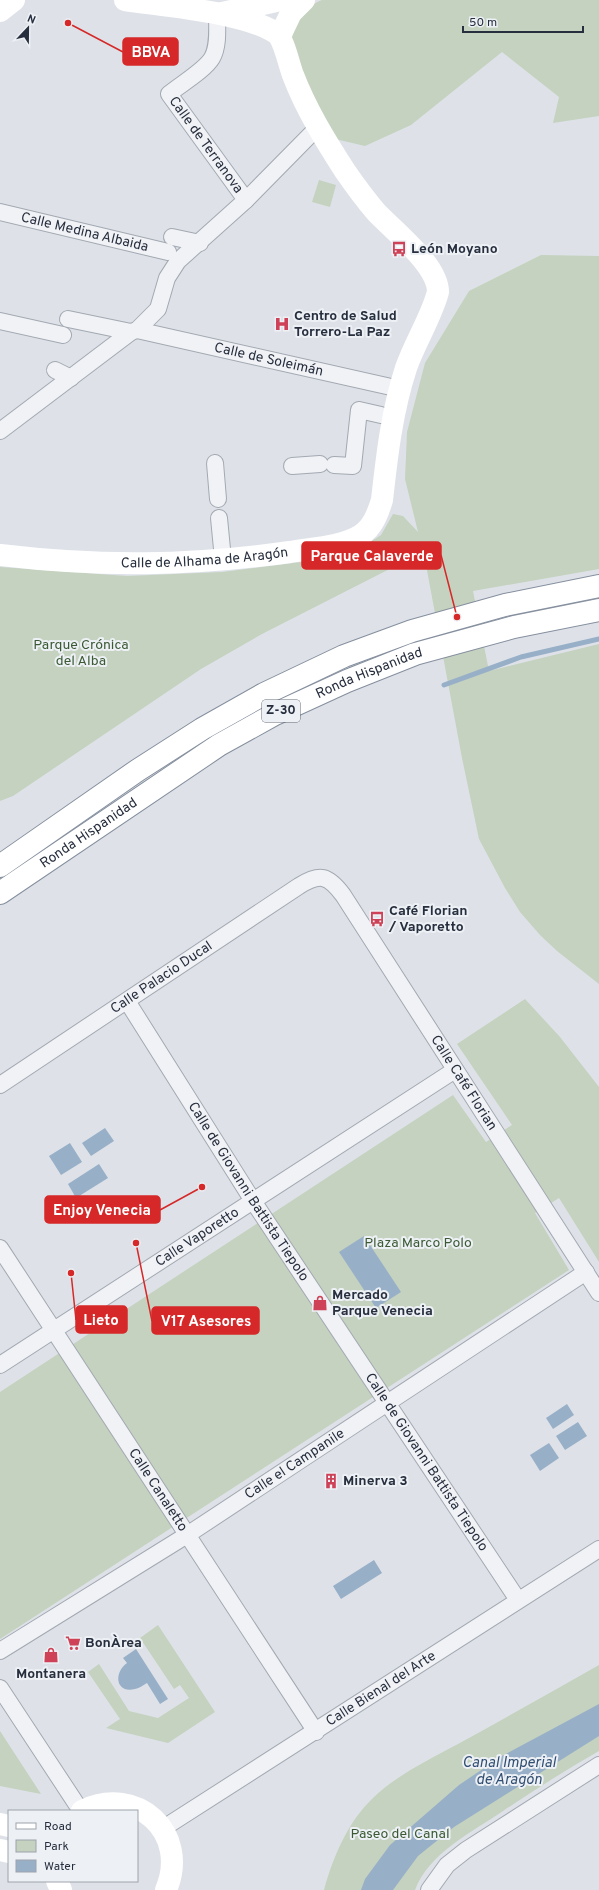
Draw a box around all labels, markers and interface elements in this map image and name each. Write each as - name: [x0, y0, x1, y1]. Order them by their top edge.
- north arrow: [8, 8, 48, 48]
- scale bar: [463, 8, 583, 34]
- text: N: [25, 12, 38, 28]
- text: 50 m: [469, 15, 497, 31]
- callout: BBVA: [123, 38, 178, 65]
- text: BBVA: [132, 44, 171, 63]
- street label: Calle de Terranova: [165, 93, 247, 197]
- street label: Calle Medina Albaida: [19, 209, 150, 256]
- bus stop icon: León Moyano: [390, 240, 408, 258]
- place label: León Moyano: [411, 241, 498, 258]
- place label: Centro de Salud Torrero-La Paz: [294, 308, 397, 341]
- hospital icon: Centro de Salud Torrero-La Paz: [273, 315, 291, 333]
- street label: Calle de Soleimán: [213, 339, 325, 380]
- callout: Parque Calaverde: [302, 542, 441, 569]
- street label: Calle de Alhama de Aragón: [121, 544, 289, 572]
- text: Parque Calaverde: [310, 548, 434, 567]
- park label: Parque Crónica del Alba: [33, 637, 129, 670]
- street label: Ronda Hispanidad: [313, 644, 424, 703]
- road number: Z-30: [262, 700, 300, 722]
- street label: Ronda Hispanidad: [37, 794, 141, 872]
- place label: Café Florian / Vaporetto: [388, 903, 468, 936]
- bus stop icon: Café Florian / Vaporetto: [368, 910, 386, 928]
- street label: Calle Palacio Ducal: [107, 938, 216, 1017]
- street label: Calle Café Florian: [427, 1032, 501, 1134]
- street label: Calle de Giovanni Battista Tiepolo: [184, 1099, 313, 1285]
- callout: Enjoy Venecia: [45, 1196, 160, 1223]
- text: Enjoy Venecia: [53, 1202, 151, 1221]
- street label: Calle Vaporetto: [152, 1204, 242, 1270]
- park label: Plaza Marco Polo: [364, 1235, 472, 1252]
- place label: Mercado Parque Venecia: [332, 1287, 433, 1320]
- shop icon: Mercado Parque Venecia: [311, 1294, 329, 1312]
- callout: Lieto: [76, 1306, 127, 1333]
- callout: V17 Asesores: [152, 1307, 259, 1334]
- text: Lieto: [83, 1312, 119, 1331]
- text: V17 Asesores: [161, 1313, 251, 1332]
- street label: Calle de Giovanni Battista Tiepolo: [361, 1370, 492, 1555]
- street label: Calle el Campanile: [242, 1425, 348, 1503]
- street label: Calle Canaletto: [125, 1445, 191, 1535]
- building icon: Minerva 3: [322, 1472, 340, 1490]
- place label: Minerva 3: [343, 1473, 408, 1490]
- supermarket icon: BonÀrea: [64, 1634, 82, 1652]
- place label: BonÀrea: [85, 1634, 142, 1652]
- shop icon: Montanera: [42, 1646, 60, 1664]
- street label: Calle Bienal del Arte: [323, 1647, 439, 1730]
- place label: Montanera: [16, 1666, 86, 1683]
- water label: Canal Imperial de Aragón: [462, 1754, 557, 1790]
- legend: [8, 1810, 138, 1882]
- text: Road: [44, 1819, 72, 1835]
- park label: Paseo del Canal: [350, 1826, 450, 1843]
- text: Park: [44, 1839, 69, 1855]
- text: Water: [44, 1859, 76, 1875]

